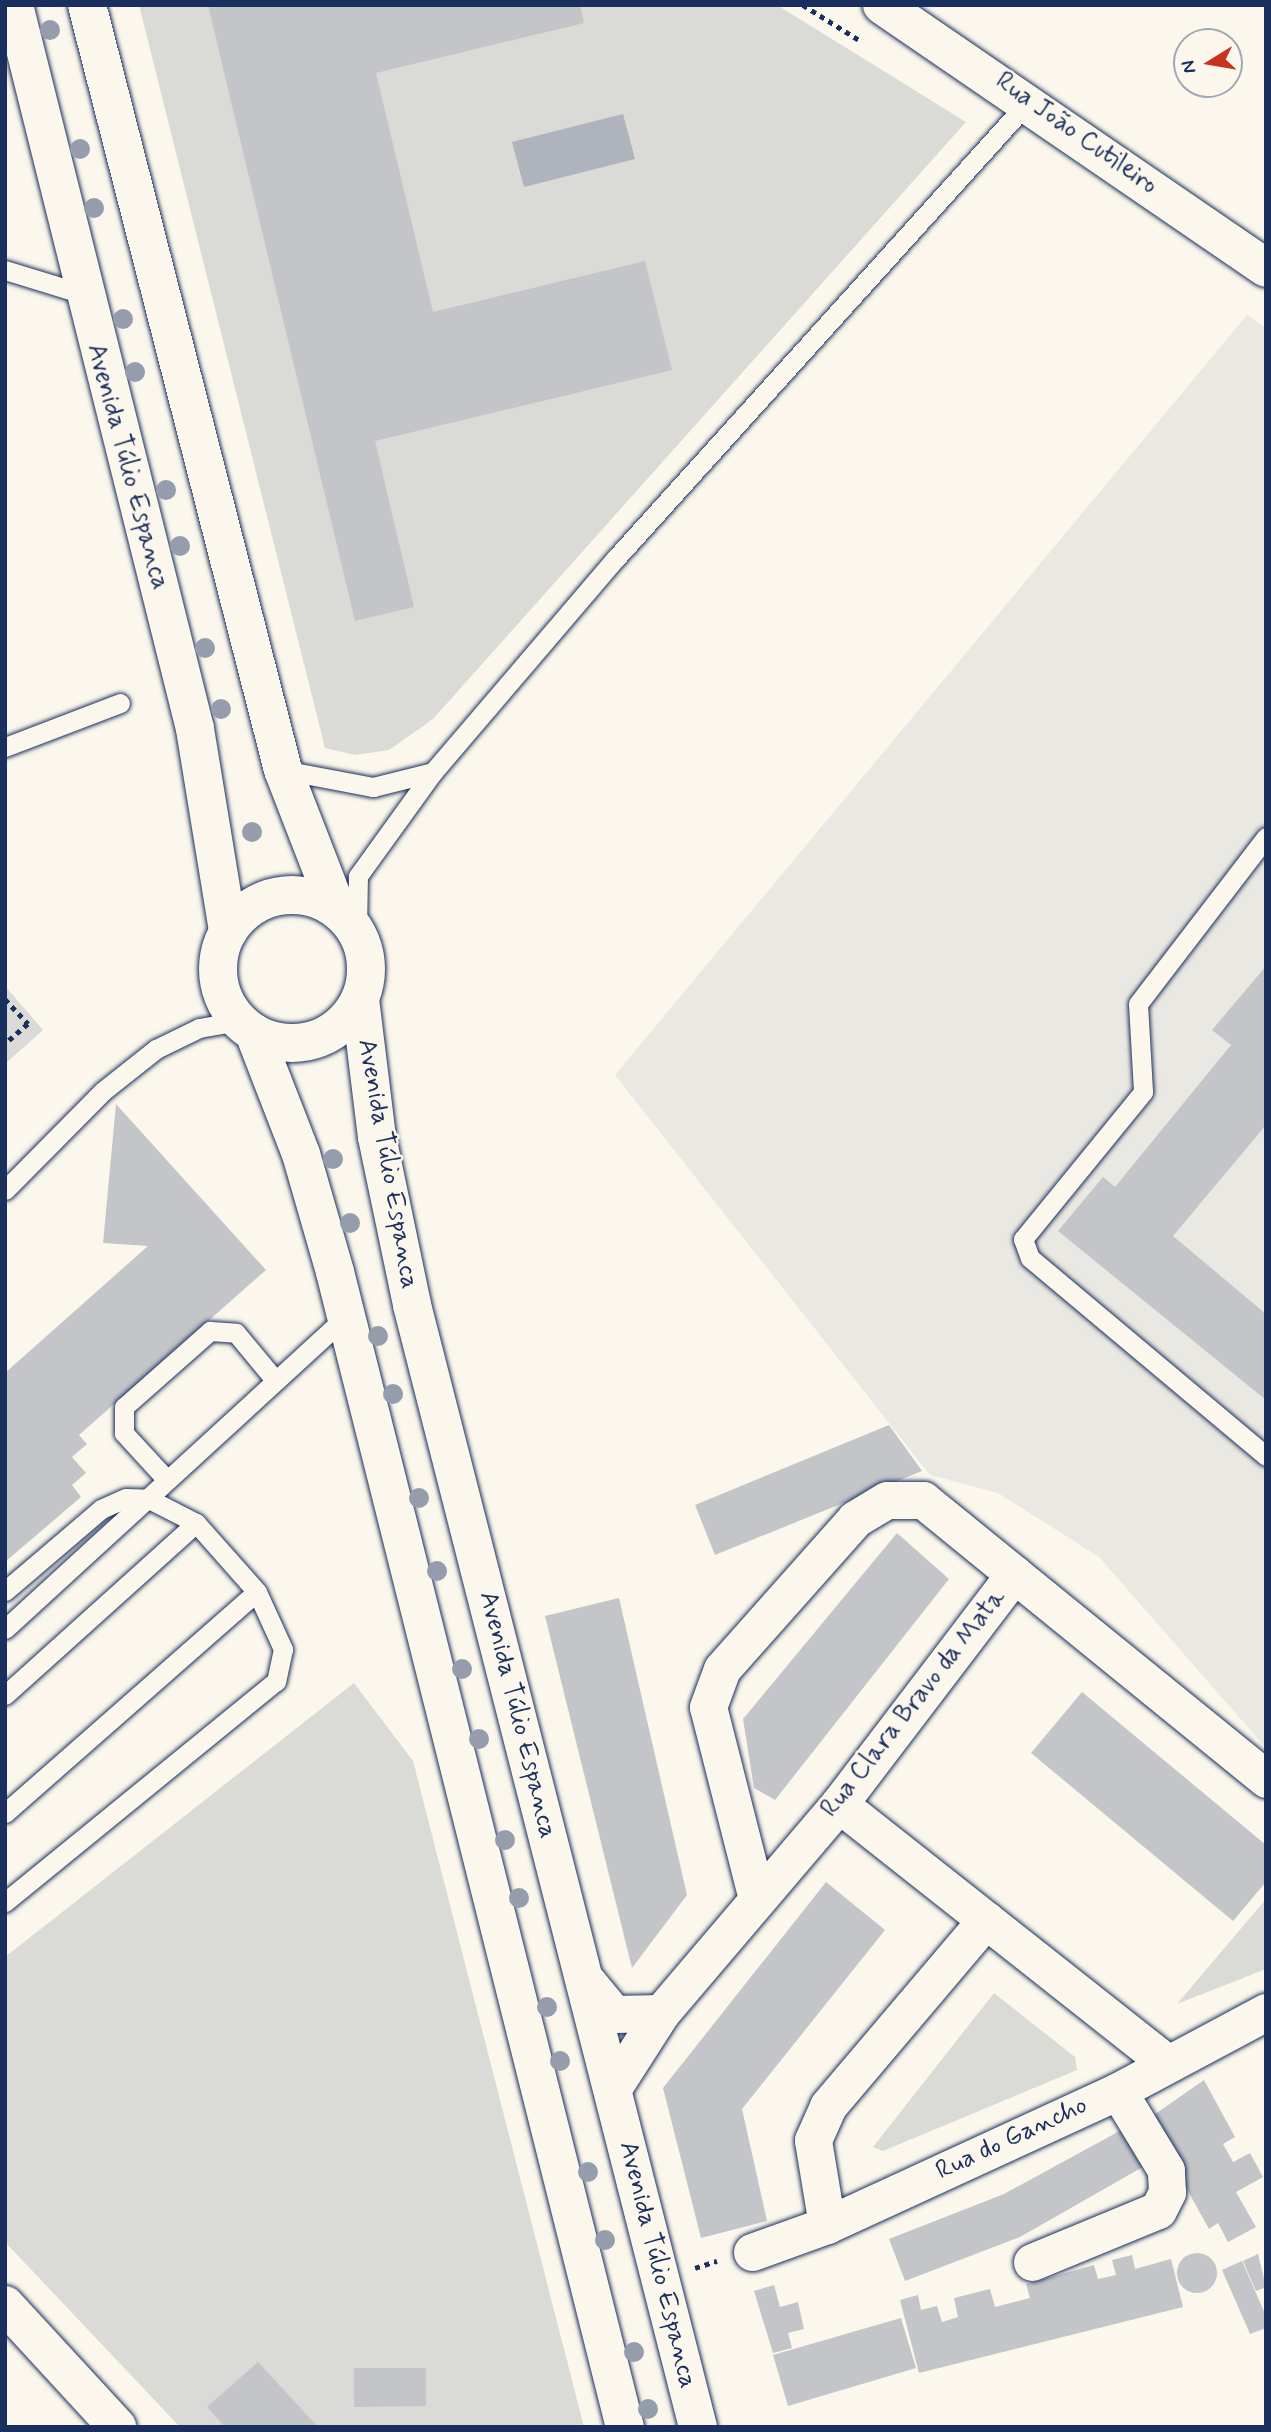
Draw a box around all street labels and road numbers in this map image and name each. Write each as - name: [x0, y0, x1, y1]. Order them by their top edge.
- street label: Rua João Cutileiro: [987, 65, 1165, 203]
- street label: Avenida Túlio Espanca: [80, 342, 174, 592]
- street label: Avenida Túlio Espanca: [350, 1038, 424, 1290]
- street label: Rua Clara Bravo da Mata: [818, 1587, 1010, 1821]
- street label: Avenida Túlio Espanca: [472, 1590, 562, 1840]
- street label: Rua do Gancho: [934, 2092, 1090, 2186]
- street label: Avenida Túlio Espanca: [612, 2140, 702, 2390]

